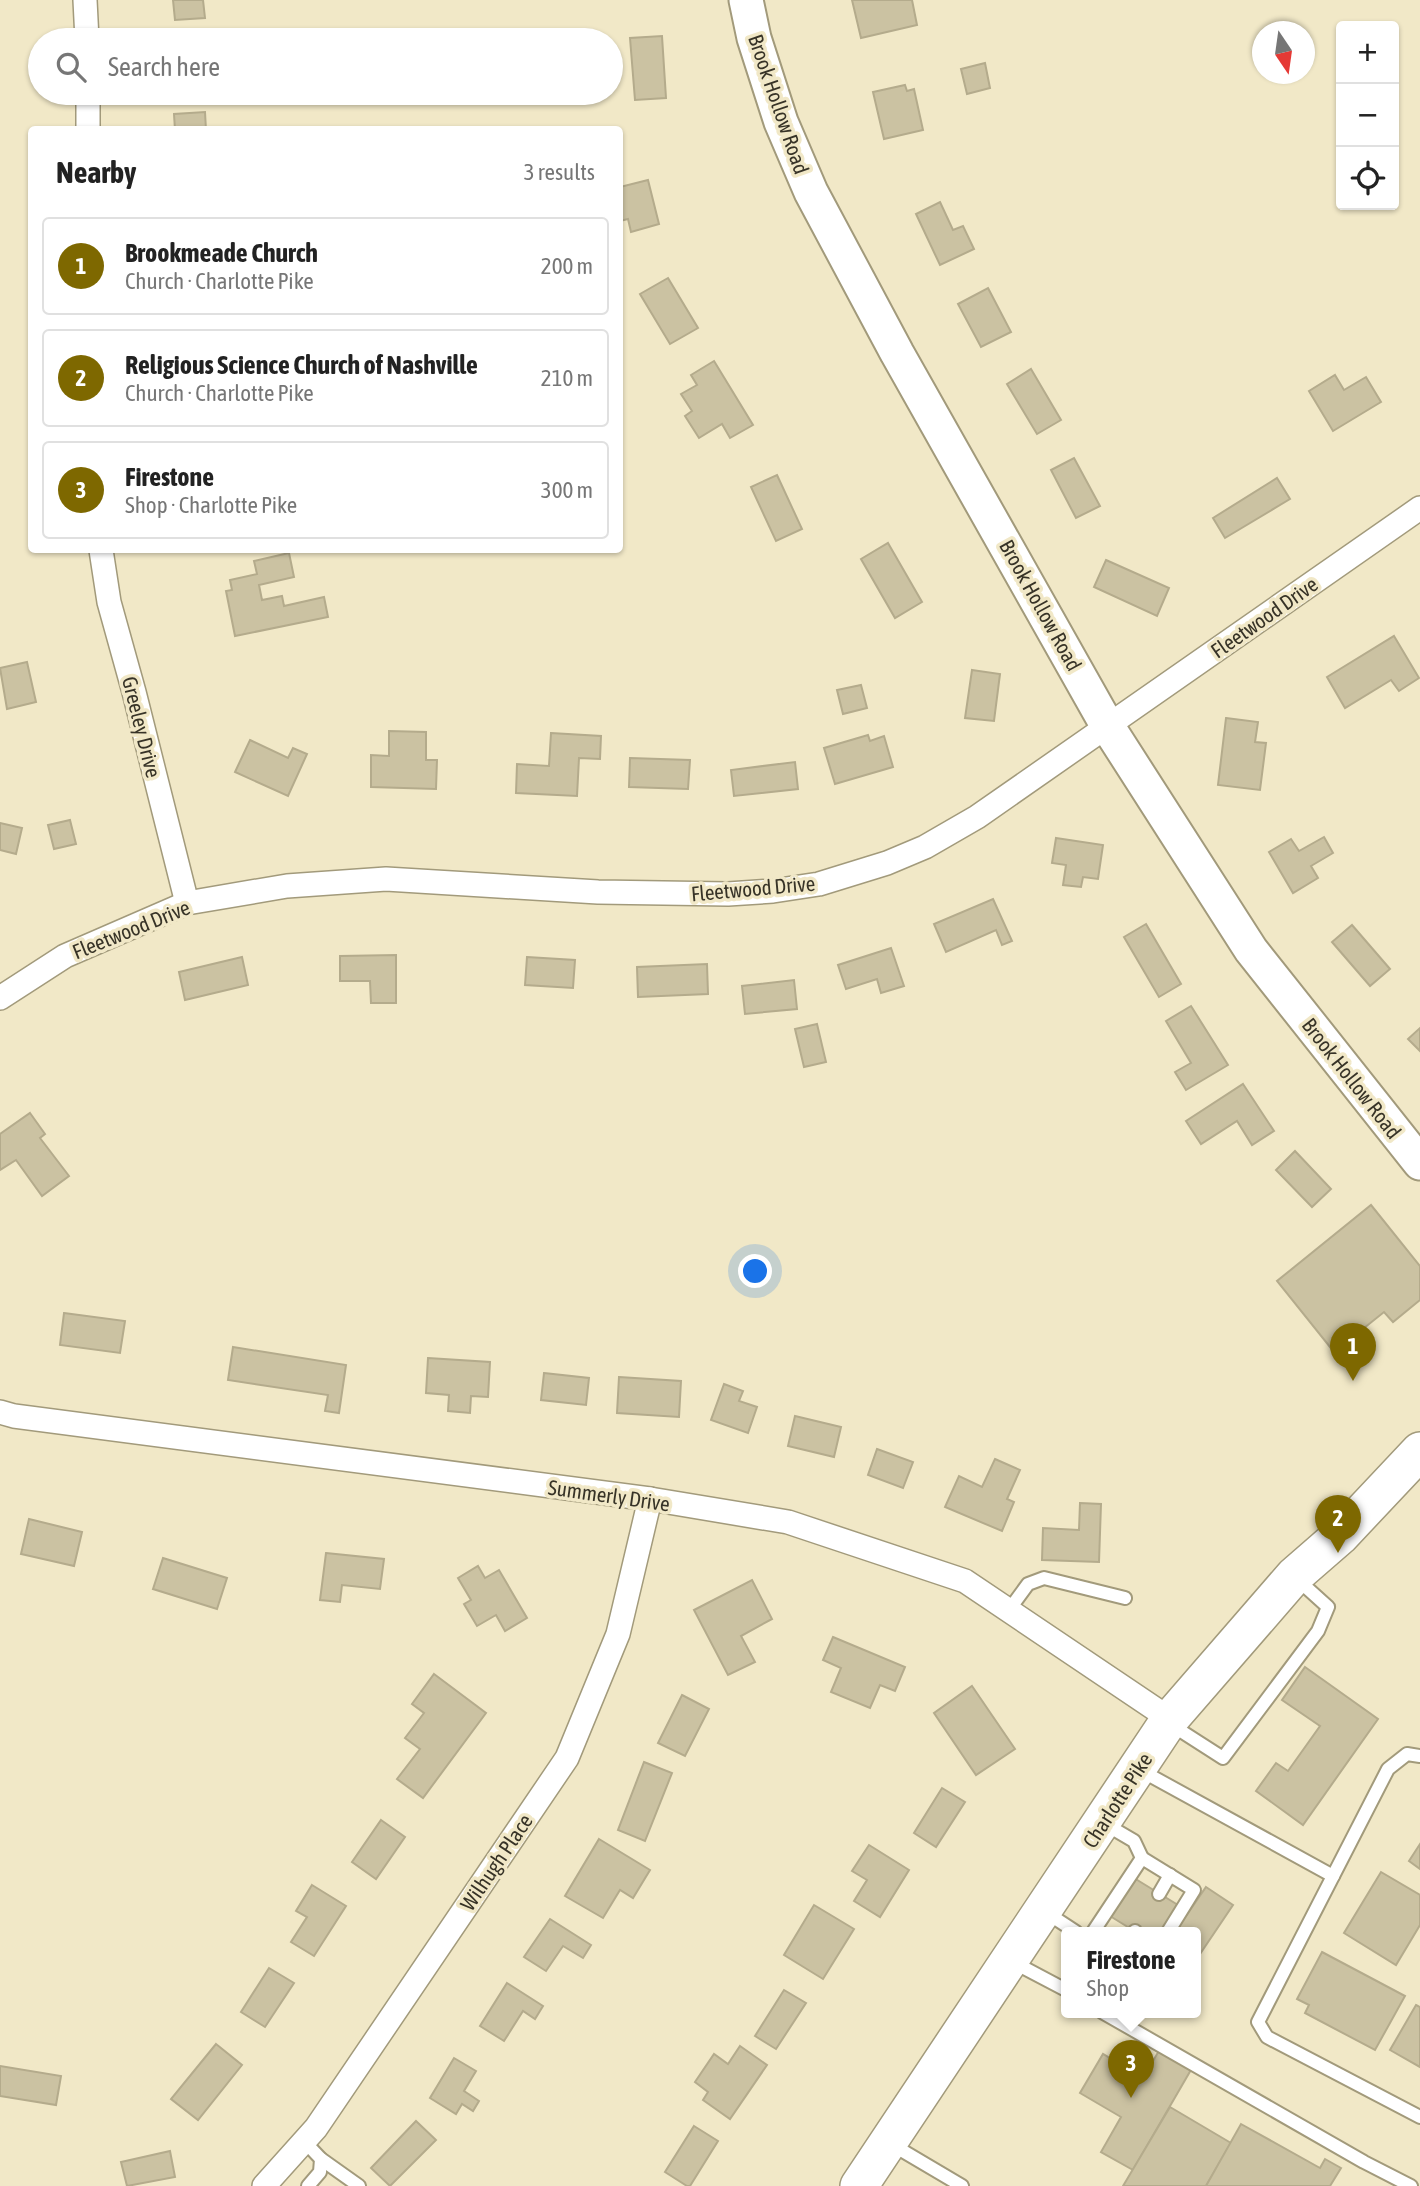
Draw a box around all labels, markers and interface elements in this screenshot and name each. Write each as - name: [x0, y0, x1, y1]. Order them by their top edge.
- north arrow: [1252, 21, 1315, 84]
- map controls: [1336, 21, 1399, 210]
- button: +: [1336, 21, 1399, 84]
- search box: [28, 28, 623, 105]
- street label: Brook Hollow Road: [744, 31, 814, 177]
- icon: search: [52, 48, 90, 86]
- text: Search here: [108, 52, 220, 82]
- button: −: [1336, 84, 1399, 147]
- button: locate: [1336, 147, 1399, 210]
- text: Nearby: [56, 155, 136, 189]
- text: 3 results: [524, 159, 595, 185]
- text: Brookmeade Church: [125, 238, 318, 268]
- text: 1: [76, 253, 86, 279]
- text: 200 m: [541, 253, 593, 279]
- text: Church · Charlotte Pike: [125, 268, 314, 294]
- text: Religious Science Church of Nashville: [125, 350, 478, 380]
- text: 2: [76, 365, 86, 391]
- text: 210 m: [541, 365, 593, 391]
- text: Church · Charlotte Pike: [125, 380, 314, 406]
- text: Firestone: [125, 462, 214, 492]
- text: 3: [76, 477, 86, 503]
- text: 300 m: [541, 477, 593, 503]
- text: Shop · Charlotte Pike: [125, 492, 297, 518]
- street label: Brook Hollow Road: [995, 535, 1087, 675]
- street label: Fleetwood Drive: [1206, 571, 1322, 663]
- street label: Greeley Drive: [118, 674, 166, 780]
- street label: Fleetwood Drive: [690, 871, 816, 905]
- street label: Fleetwood Drive: [69, 895, 193, 963]
- street label: Brook Hollow Road: [1298, 1013, 1406, 1143]
- your location: [738, 1254, 772, 1288]
- pin: 1: [1330, 1323, 1376, 1381]
- street label: Summerly Drive: [547, 1475, 671, 1515]
- pin: 2: [1315, 1495, 1361, 1553]
- street label: Charlotte Pike: [1077, 1748, 1157, 1852]
- street label: Wilhugh Place: [455, 1809, 537, 1915]
- popup: [1061, 1927, 1201, 2018]
- text: Firestone: [1087, 1945, 1175, 1975]
- text: Shop: [1087, 1975, 1129, 2001]
- pin: 3: [1108, 2040, 1154, 2098]

